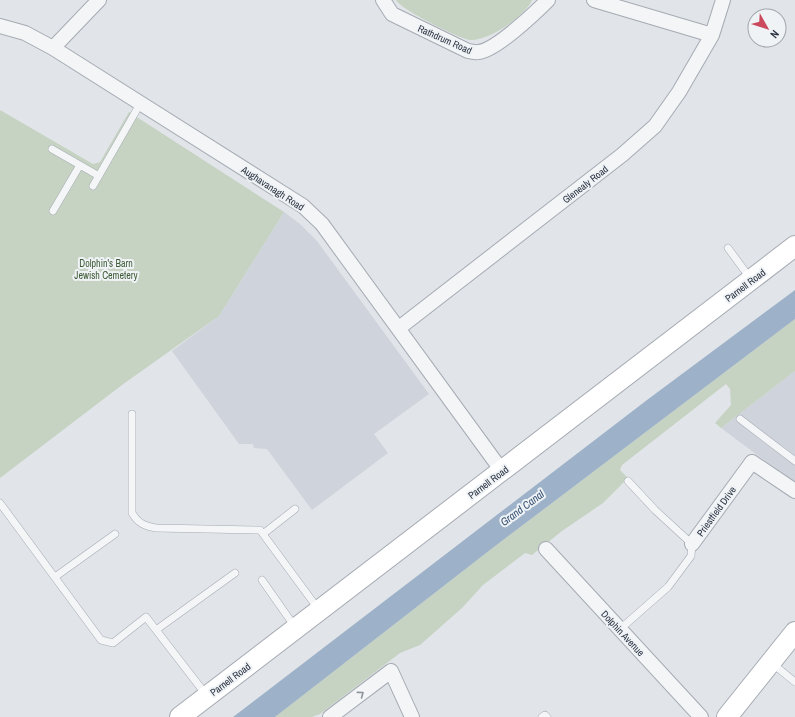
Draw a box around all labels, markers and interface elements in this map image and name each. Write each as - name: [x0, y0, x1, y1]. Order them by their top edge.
- north arrow: [747, 8, 787, 48]
- street label: Rathdrum Road: [416, 22, 474, 57]
- text: N: [767, 27, 782, 41]
- street label: Aughavanagh Road: [238, 163, 307, 214]
- street label: Glenealy Road: [560, 163, 611, 206]
- park label: Dolphin's Barn Jewish Cemetery: [74, 257, 139, 282]
- street label: Parnell Road: [722, 266, 768, 305]
- street label: Parnell Road: [465, 463, 511, 502]
- street label: Priestfield Drive: [694, 483, 739, 539]
- water label: Grand Canal: [497, 486, 547, 529]
- street label: Dolphin Avenue: [598, 608, 647, 659]
- street label: Parnell Road: [207, 660, 253, 699]
- one-way arrow: [356, 692, 363, 699]

